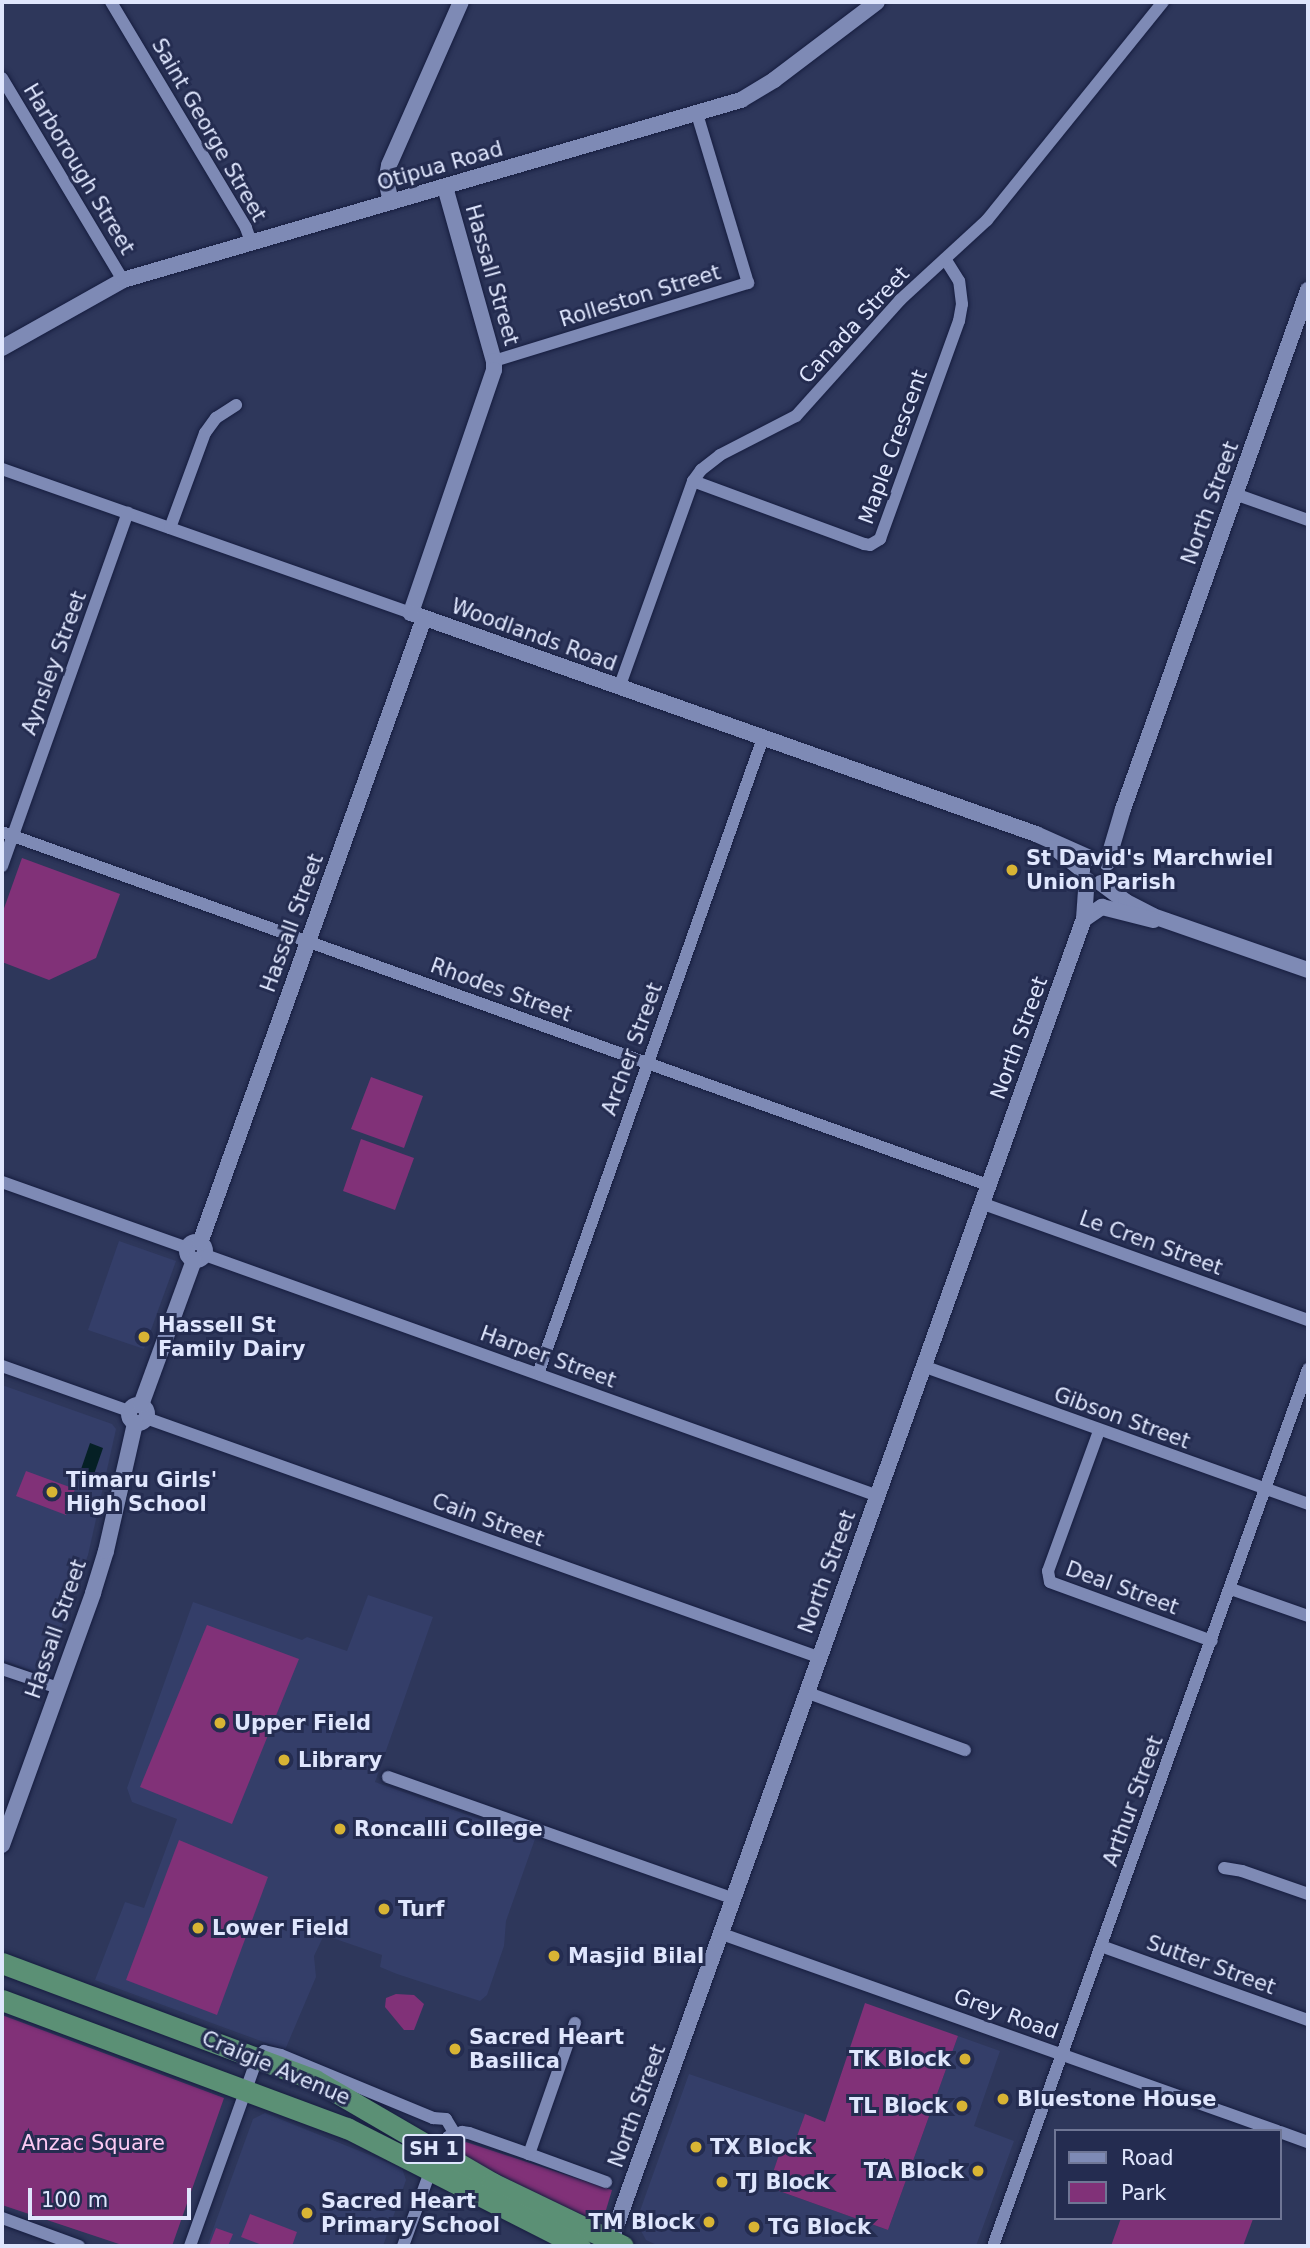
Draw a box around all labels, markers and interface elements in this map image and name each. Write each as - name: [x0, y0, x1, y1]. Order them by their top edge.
- street label: Saint George Street: [146, 34, 272, 226]
- street label: Harborough Street: [18, 79, 140, 259]
- street label: Otipua Road: [374, 136, 506, 196]
- street label: Hassall Street: [460, 202, 524, 348]
- street label: Rolleston Street: [557, 260, 723, 332]
- street label: Canada Street: [794, 261, 914, 389]
- street label: Maple Crescent: [853, 366, 933, 528]
- street label: North Street: [1176, 438, 1244, 568]
- street label: Aynsley Street: [16, 588, 92, 738]
- street label: Woodlands Road: [448, 593, 620, 677]
- place label: St David's Marchwiel Union Parish: [1026, 845, 1273, 895]
- street label: Hassall Street: [255, 850, 329, 996]
- marker: St David's Marchwiel Union Parish: [1004, 862, 1020, 878]
- street label: Rhodes Street: [427, 953, 575, 1027]
- street label: North Street: [985, 973, 1053, 1103]
- street label: Archer Street: [596, 979, 668, 1119]
- street label: Le Cren Street: [1076, 1205, 1226, 1281]
- place label: Hassell St Family Dairy: [158, 1312, 305, 1362]
- street label: Harper Street: [477, 1321, 619, 1393]
- marker: Hassell St Family Dairy: [136, 1329, 152, 1345]
- street label: Gibson Street: [1050, 1382, 1194, 1454]
- place label: Timaru Girls' High School: [66, 1467, 217, 1517]
- marker: Timaru Girls' High School: [44, 1484, 60, 1500]
- street label: Cain Street: [429, 1488, 547, 1552]
- street label: North Street: [793, 1507, 861, 1637]
- street label: Hassall Street: [20, 1556, 92, 1702]
- street label: Deal Street: [1062, 1556, 1182, 1620]
- place label: Upper Field: [234, 1710, 371, 1736]
- marker: Upper Field: [212, 1715, 228, 1731]
- street label: Arthur Street: [1098, 1732, 1168, 1870]
- place label: Library: [298, 1747, 382, 1773]
- marker: Library: [276, 1752, 292, 1768]
- place label: Roncalli College: [354, 1816, 543, 1842]
- marker: Roncalli College: [332, 1821, 348, 1837]
- place label: Turf: [398, 1896, 444, 1922]
- marker: Turf: [376, 1901, 392, 1917]
- place label: Lower Field: [212, 1915, 349, 1941]
- marker: Lower Field: [190, 1920, 206, 1936]
- street label: Sutter Street: [1143, 1930, 1279, 2000]
- place label: Masjid Bilal: [568, 1943, 704, 1969]
- marker: Masjid Bilal: [546, 1948, 562, 1964]
- street label: Grey Road: [950, 1983, 1062, 2045]
- place label: Sacred Heart Basilica: [469, 2024, 624, 2074]
- street label: Craigie Avenue: [198, 2025, 354, 2111]
- marker: Sacred Heart Basilica: [447, 2041, 463, 2057]
- street label: North Street: [603, 2041, 671, 2171]
- place label: TK Block: [849, 2046, 951, 2072]
- marker: TK Block: [957, 2051, 973, 2067]
- place label: Bluestone House: [1017, 2086, 1217, 2112]
- marker: Bluestone House: [995, 2091, 1011, 2107]
- place label: TL Block: [849, 2093, 948, 2119]
- marker: TL Block: [954, 2098, 970, 2114]
- legend: [1054, 2129, 1282, 2220]
- park label: Anzac Square: [21, 2130, 165, 2156]
- road number: SH 1: [401, 2134, 467, 2164]
- place label: TX Block: [710, 2134, 812, 2160]
- marker: TX Block: [688, 2139, 704, 2155]
- text: Road: [1121, 2146, 1174, 2170]
- place label: TA Block: [864, 2158, 964, 2184]
- marker: TA Block: [970, 2163, 986, 2179]
- place label: TJ Block: [736, 2169, 829, 2195]
- scale bar: [32, 2174, 194, 2218]
- marker: TJ Block: [714, 2174, 730, 2190]
- text: Park: [1121, 2181, 1166, 2205]
- text: 100 m: [41, 2188, 108, 2212]
- place label: Sacred Heart Primary School: [321, 2188, 500, 2238]
- marker: Sacred Heart Primary School: [299, 2205, 315, 2221]
- place label: TM Block: [588, 2209, 695, 2235]
- marker: TM Block: [701, 2214, 717, 2230]
- place label: TG Block: [768, 2214, 871, 2240]
- marker: TG Block: [746, 2219, 762, 2235]

